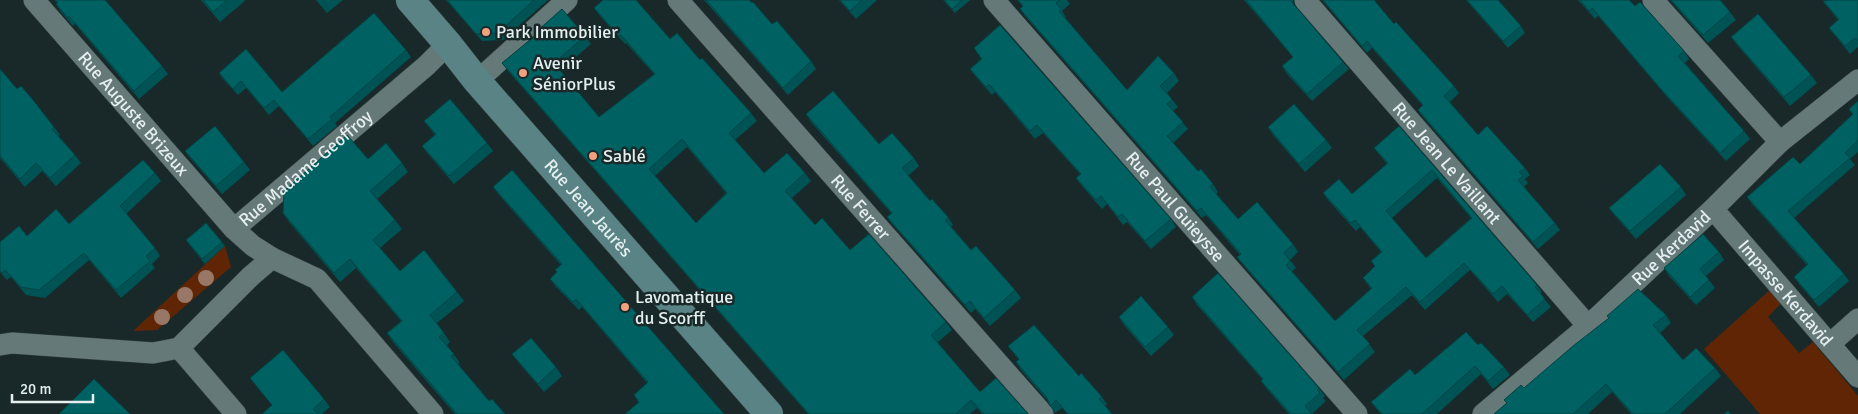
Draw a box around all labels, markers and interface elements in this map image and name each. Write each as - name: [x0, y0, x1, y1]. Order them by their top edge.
- place label: Park Immobilier: [496, 21, 618, 43]
- marker: Park Immobilier: [480, 26, 492, 38]
- street label: Rue Auguste Brizeux: [73, 47, 194, 181]
- place label: Avenir SéniorPlus: [533, 52, 616, 95]
- marker: Avenir SéniorPlus: [517, 67, 529, 79]
- street label: Rue Jean Le Vaillant: [1388, 98, 1506, 229]
- street label: Rue Madame Geoffroy: [234, 105, 377, 231]
- place label: Sablé: [603, 145, 646, 167]
- street label: Rue Paul Guieysse: [1121, 147, 1230, 266]
- marker: Sablé: [587, 150, 599, 162]
- street label: Rue Jean Jaurès: [539, 154, 637, 262]
- street label: Rue Ferrer: [826, 170, 895, 244]
- street label: Rue Kerdavid: [1627, 206, 1715, 290]
- street label: Impasse Kerdavid: [1733, 235, 1838, 351]
- place label: Lavomatique du Scorff: [635, 286, 733, 329]
- marker: Lavomatique du Scorff: [619, 301, 631, 313]
- scale bar: [12, 372, 94, 404]
- text: 20 m: [20, 380, 51, 398]

